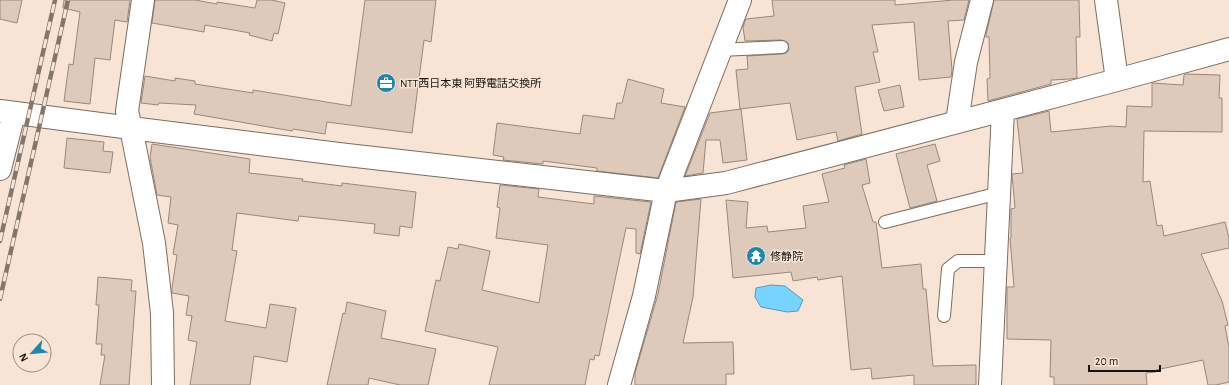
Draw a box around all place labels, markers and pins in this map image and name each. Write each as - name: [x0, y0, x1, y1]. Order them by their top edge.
- office icon: NTT西日本東 阿野電話交換所: [375, 72, 397, 94]
- place label: NTT西日本東 阿野電話交換所: [400, 77, 542, 89]
- temple icon: 修静院: [745, 245, 767, 267]
- place label: 修静院: [770, 250, 803, 262]

